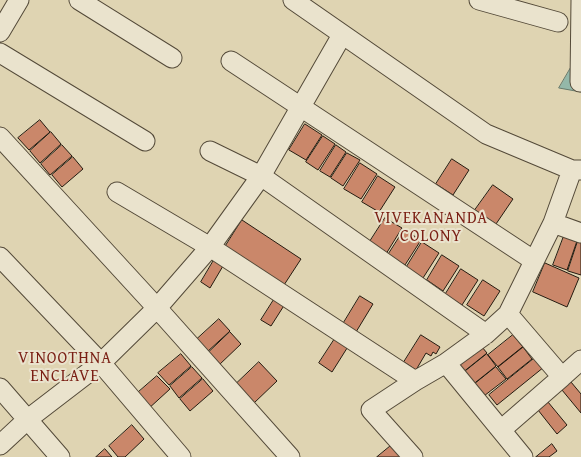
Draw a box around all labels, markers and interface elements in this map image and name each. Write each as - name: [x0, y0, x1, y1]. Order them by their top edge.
- district label: VIVEKANANDA COLONY: [373, 209, 489, 247]
- district label: VINOOTHNA ENCLAVE: [17, 349, 113, 387]

